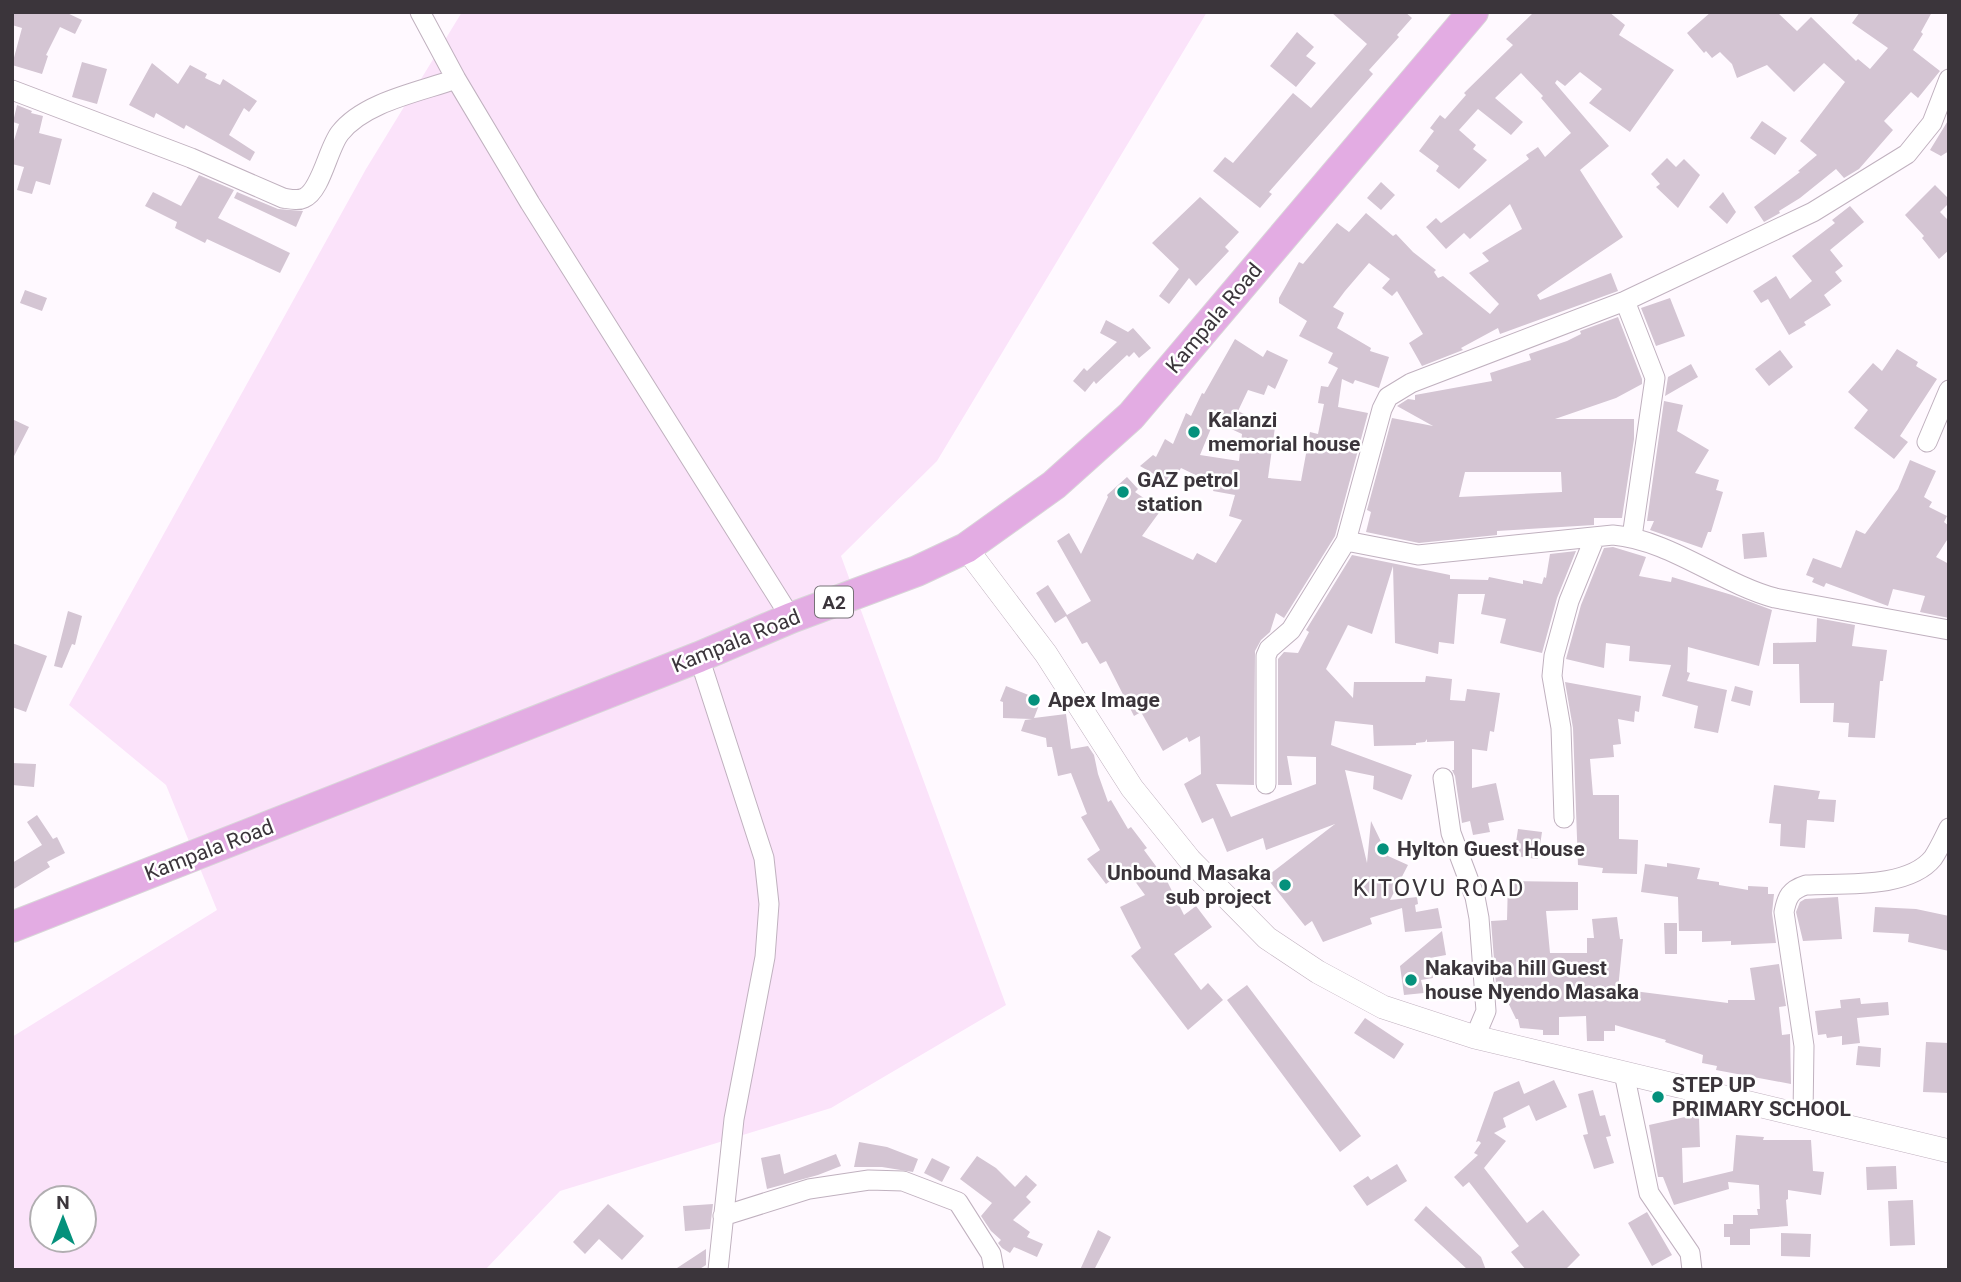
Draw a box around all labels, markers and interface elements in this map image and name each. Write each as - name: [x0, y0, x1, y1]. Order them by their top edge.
- street label: Kampala Road: [1161, 258, 1267, 378]
- place label: Kalanzi memorial house: [1208, 408, 1360, 456]
- marker: Kalanzi memorial house: [1186, 424, 1202, 440]
- place label: GAZ petrol station: [1137, 468, 1238, 516]
- marker: GAZ petrol station: [1115, 484, 1131, 500]
- road number: A2: [815, 586, 853, 618]
- street label: Kampala Road: [668, 604, 804, 678]
- place label: Apex Image: [1048, 688, 1160, 712]
- marker: Apex Image: [1026, 692, 1042, 708]
- street label: Kampala Road: [141, 814, 277, 886]
- place label: Hylton Guest House: [1397, 837, 1585, 861]
- marker: Hylton Guest House: [1375, 841, 1391, 857]
- place label: Unbound Masaka sub project: [1107, 861, 1271, 909]
- district label: KITOVU ROAD: [1353, 874, 1525, 902]
- marker: Unbound Masaka sub project: [1277, 877, 1293, 893]
- place label: Nakaviba hill Guest house Nyendo Masaka: [1425, 956, 1639, 1004]
- marker: Nakaviba hill Guest house Nyendo Masaka: [1403, 972, 1419, 988]
- place label: STEP UP PRIMARY SCHOOL: [1672, 1073, 1851, 1121]
- marker: STEP UP PRIMARY SCHOOL: [1650, 1089, 1666, 1105]
- north arrow: [28, 1184, 98, 1254]
- text: N: [56, 1191, 70, 1214]

